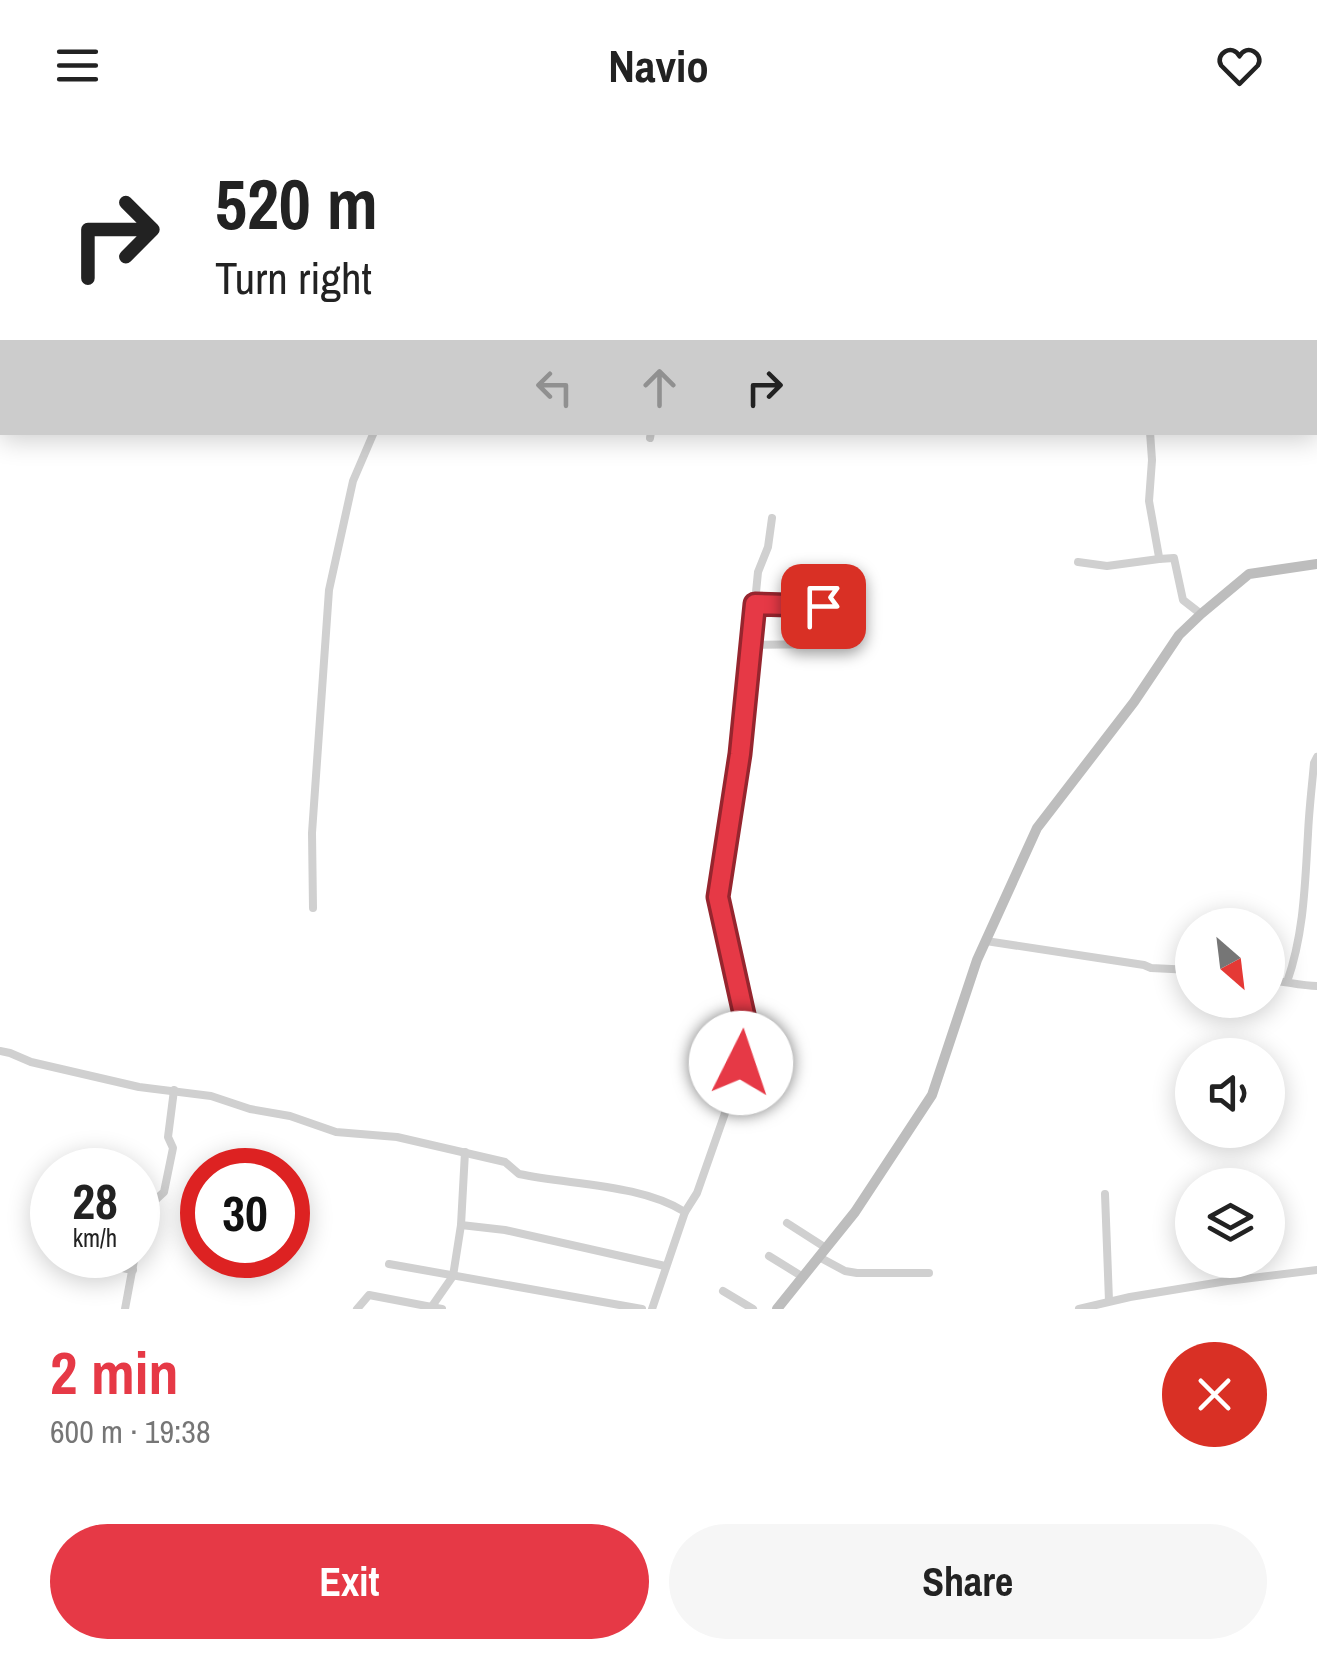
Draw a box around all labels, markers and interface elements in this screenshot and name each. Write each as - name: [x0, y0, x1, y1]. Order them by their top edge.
- text: Navio: [608, 35, 709, 96]
- icon: menu: [50, 38, 105, 93]
- icon: heart: [1212, 38, 1267, 93]
- text: 520 m: [215, 157, 378, 251]
- icon: right: [50, 170, 180, 300]
- text: Turn right: [215, 247, 372, 308]
- icon: left: [527, 360, 582, 415]
- icon: ahead: [632, 360, 687, 415]
- icon: right: [737, 360, 792, 415]
- pin: [781, 564, 866, 649]
- icon: arrive: [796, 579, 851, 634]
- north arrow: [1175, 908, 1285, 1018]
- map controls: [1175, 908, 1285, 1278]
- position arrow: [689, 1011, 793, 1115]
- button: sound: [1175, 1038, 1285, 1148]
- speed limit sign: 30: [180, 1148, 310, 1278]
- text: 28: [72, 1167, 118, 1235]
- button: layers: [1175, 1168, 1285, 1278]
- text: km/h: [73, 1221, 117, 1255]
- text: 2 min: [50, 1332, 179, 1413]
- button: close: [1162, 1342, 1267, 1447]
- text: 600 m · 19:38: [50, 1410, 210, 1453]
- button: Exit: [50, 1524, 649, 1639]
- button: Share: [669, 1524, 1267, 1639]

